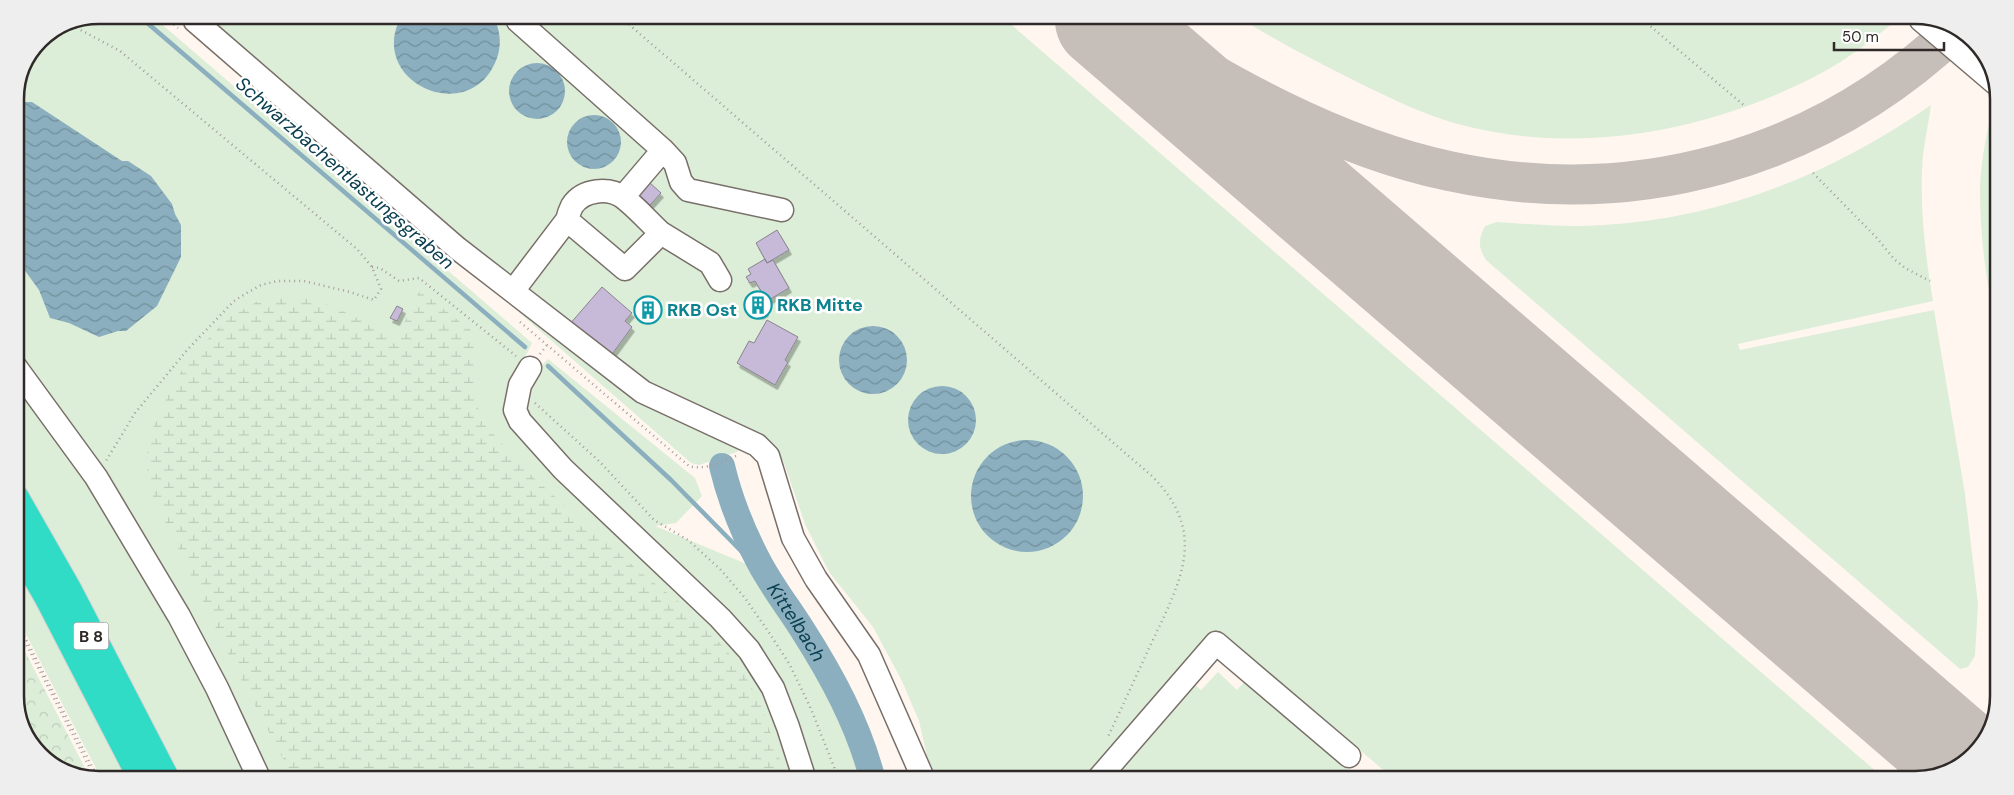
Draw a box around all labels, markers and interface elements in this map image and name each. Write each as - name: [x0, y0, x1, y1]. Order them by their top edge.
- scale bar: [1834, 20, 1944, 52]
- text: 50 m: [1842, 27, 1879, 47]
- water label: Schwarzbachentlastungsgraben: [231, 71, 460, 275]
- building icon: RKB Mitte: [743, 290, 773, 320]
- place label: RKB Mitte: [777, 293, 863, 317]
- building icon: RKB Ost: [633, 295, 663, 325]
- place label: RKB Ost: [667, 298, 737, 322]
- water label: Kittelbach: [762, 578, 832, 666]
- road number: B 8: [74, 622, 108, 650]

